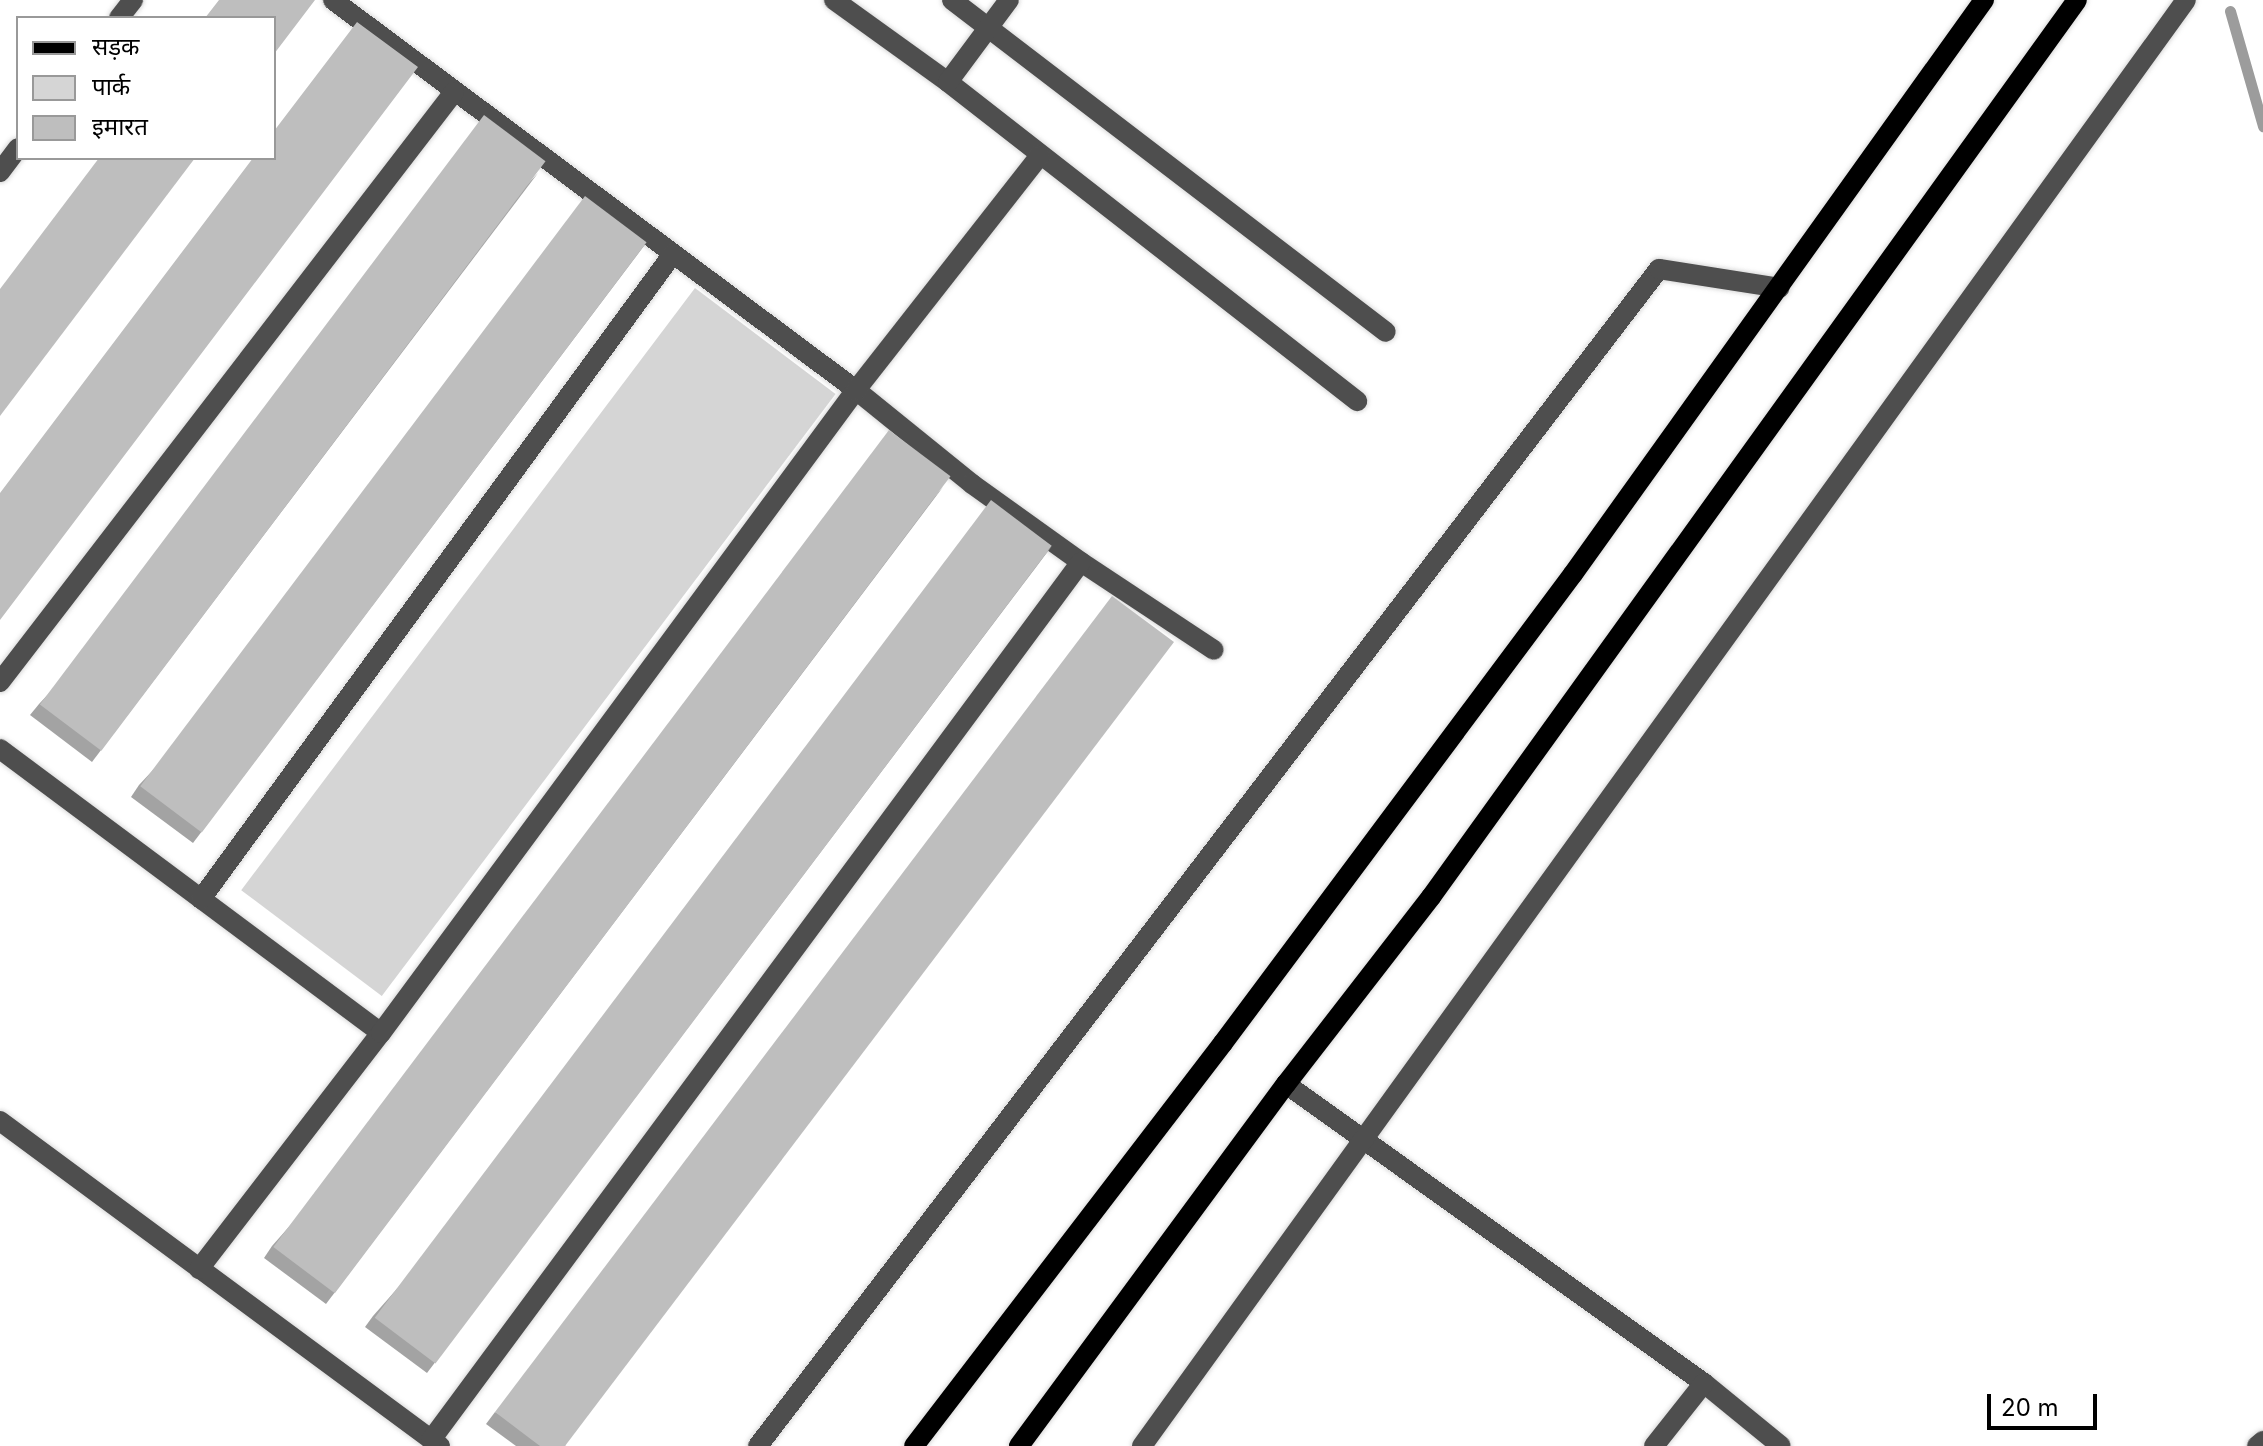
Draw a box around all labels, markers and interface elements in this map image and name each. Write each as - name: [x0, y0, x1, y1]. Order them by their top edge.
- legend: [16, 16, 276, 160]
- text: सड़क: [92, 32, 140, 61]
- text: पार्क: [92, 72, 130, 101]
- text: इमारत: [92, 112, 148, 141]
- scale bar: [1991, 1378, 2101, 1428]
- text: 20 m: [2001, 1393, 2059, 1422]

